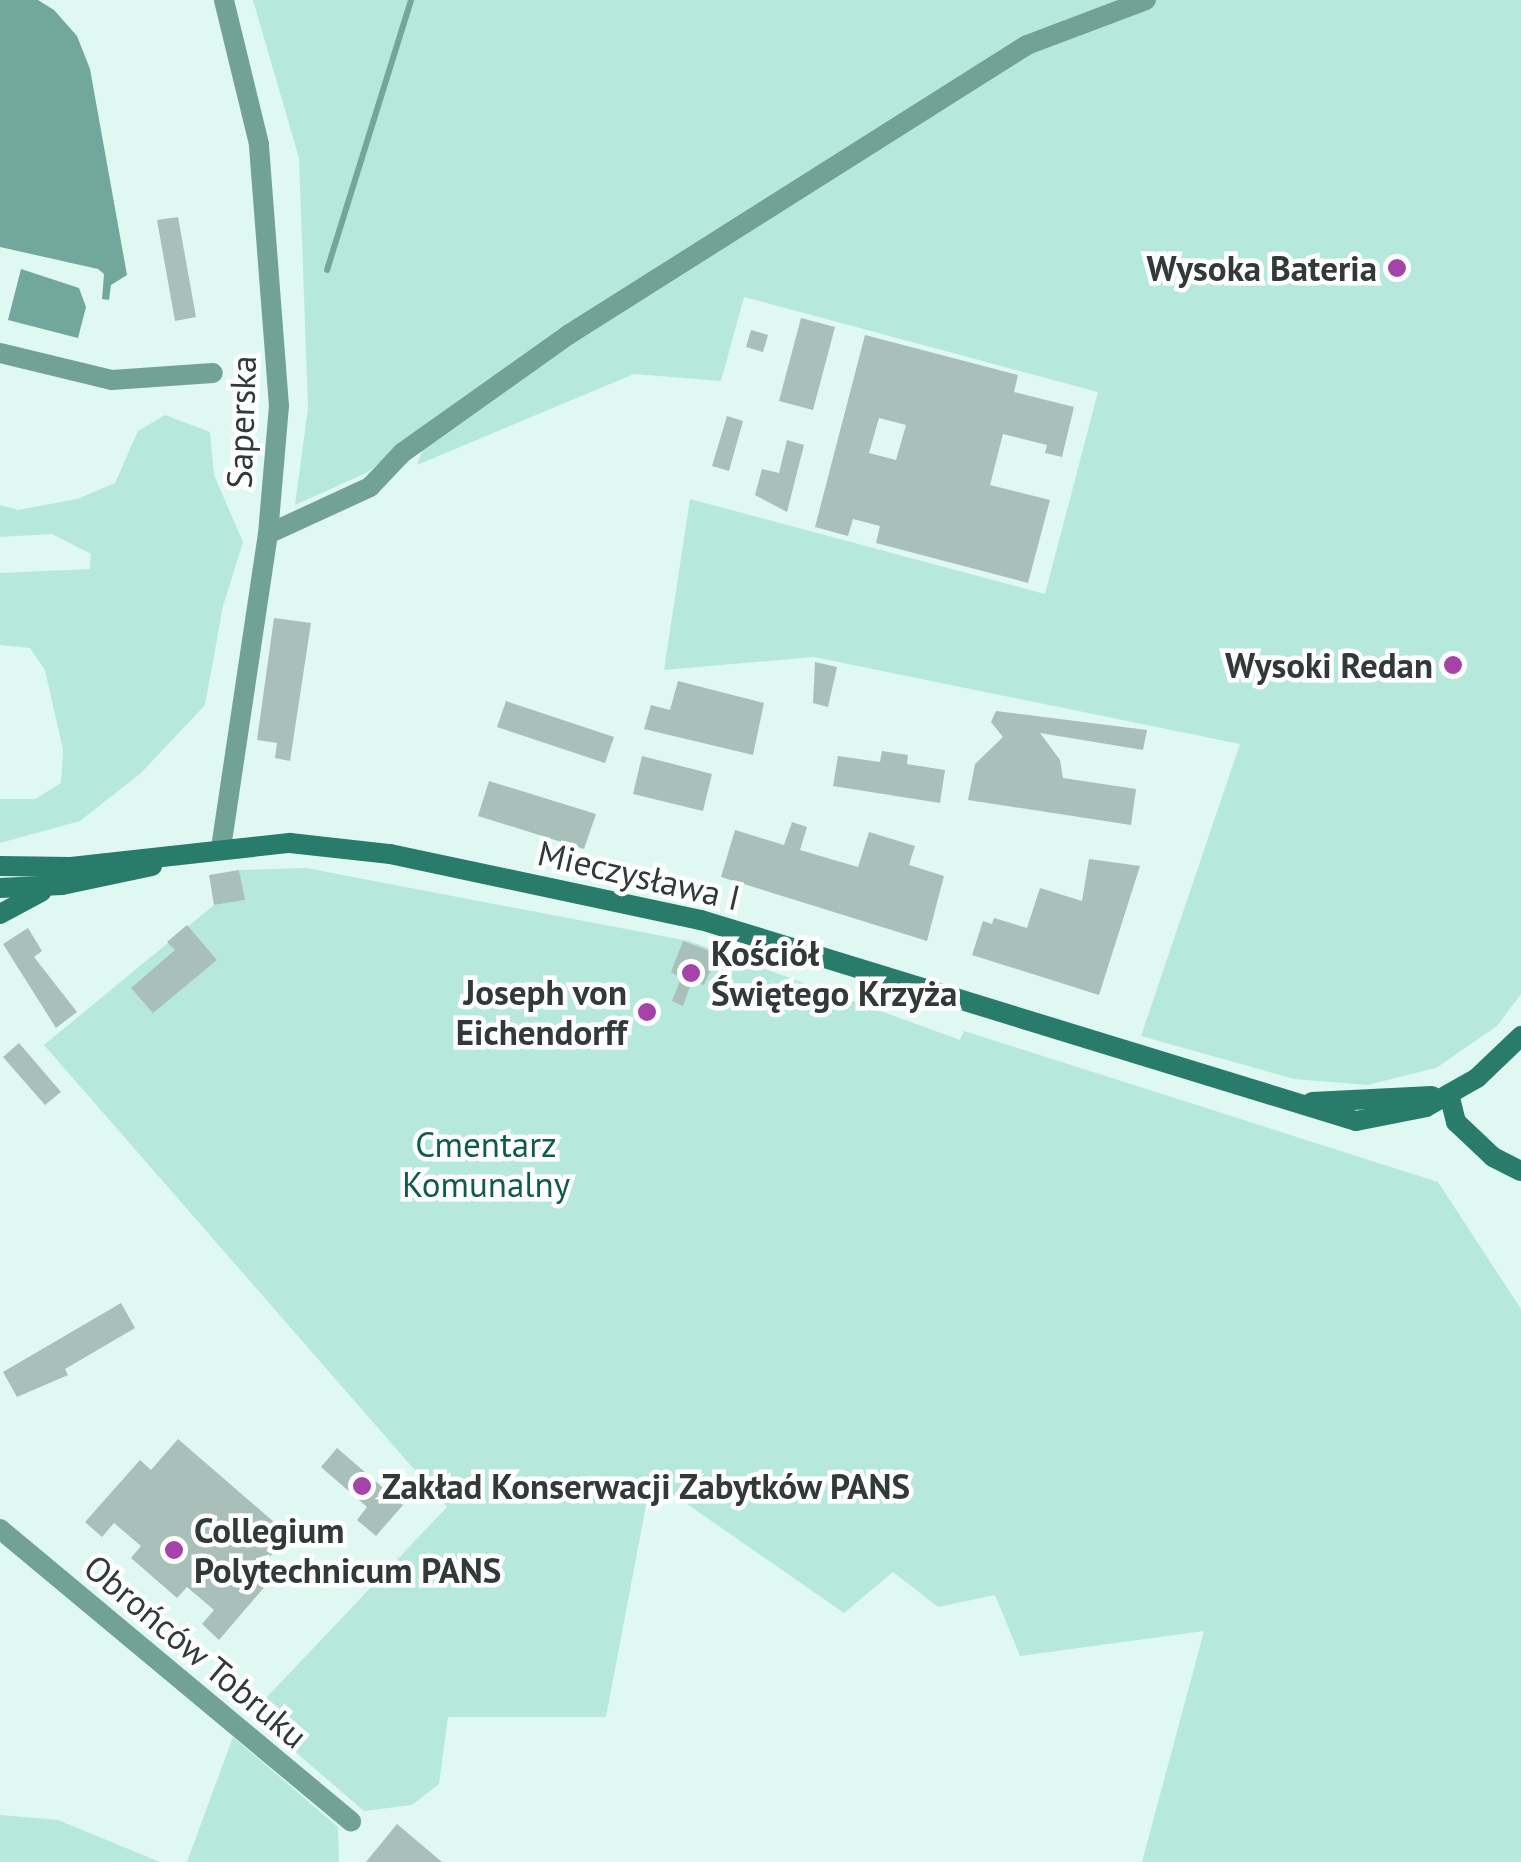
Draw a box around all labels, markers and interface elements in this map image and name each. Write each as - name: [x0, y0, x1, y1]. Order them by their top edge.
- place label: Wysoka Bateria: [1146, 247, 1377, 289]
- marker: Wysoka Bateria: [1386, 257, 1408, 279]
- street label: Saperska: [218, 355, 264, 489]
- place label: Wysoki Redan: [1225, 644, 1433, 686]
- marker: Wysoki Redan: [1442, 654, 1464, 676]
- street label: Mieczysława I: [534, 831, 744, 919]
- place label: Kościół Świętego Krzyża: [711, 932, 957, 1014]
- marker: Kościół Świętego Krzyża: [680, 962, 702, 984]
- place label: Joseph von Eichendorff: [456, 971, 627, 1053]
- marker: Joseph von Eichendorff: [636, 1001, 658, 1023]
- park label: Cmentarz Komunalny: [402, 1123, 570, 1205]
- place label: Zakład Konserwacji Zabytków PANS: [382, 1465, 911, 1507]
- marker: Zakład Konserwacji Zabytków PANS: [351, 1475, 373, 1497]
- place label: Collegium Polytechnicum PANS: [194, 1509, 501, 1591]
- marker: Collegium Polytechnicum PANS: [163, 1539, 185, 1561]
- street label: Obrońców Tobruku: [75, 1545, 317, 1757]

